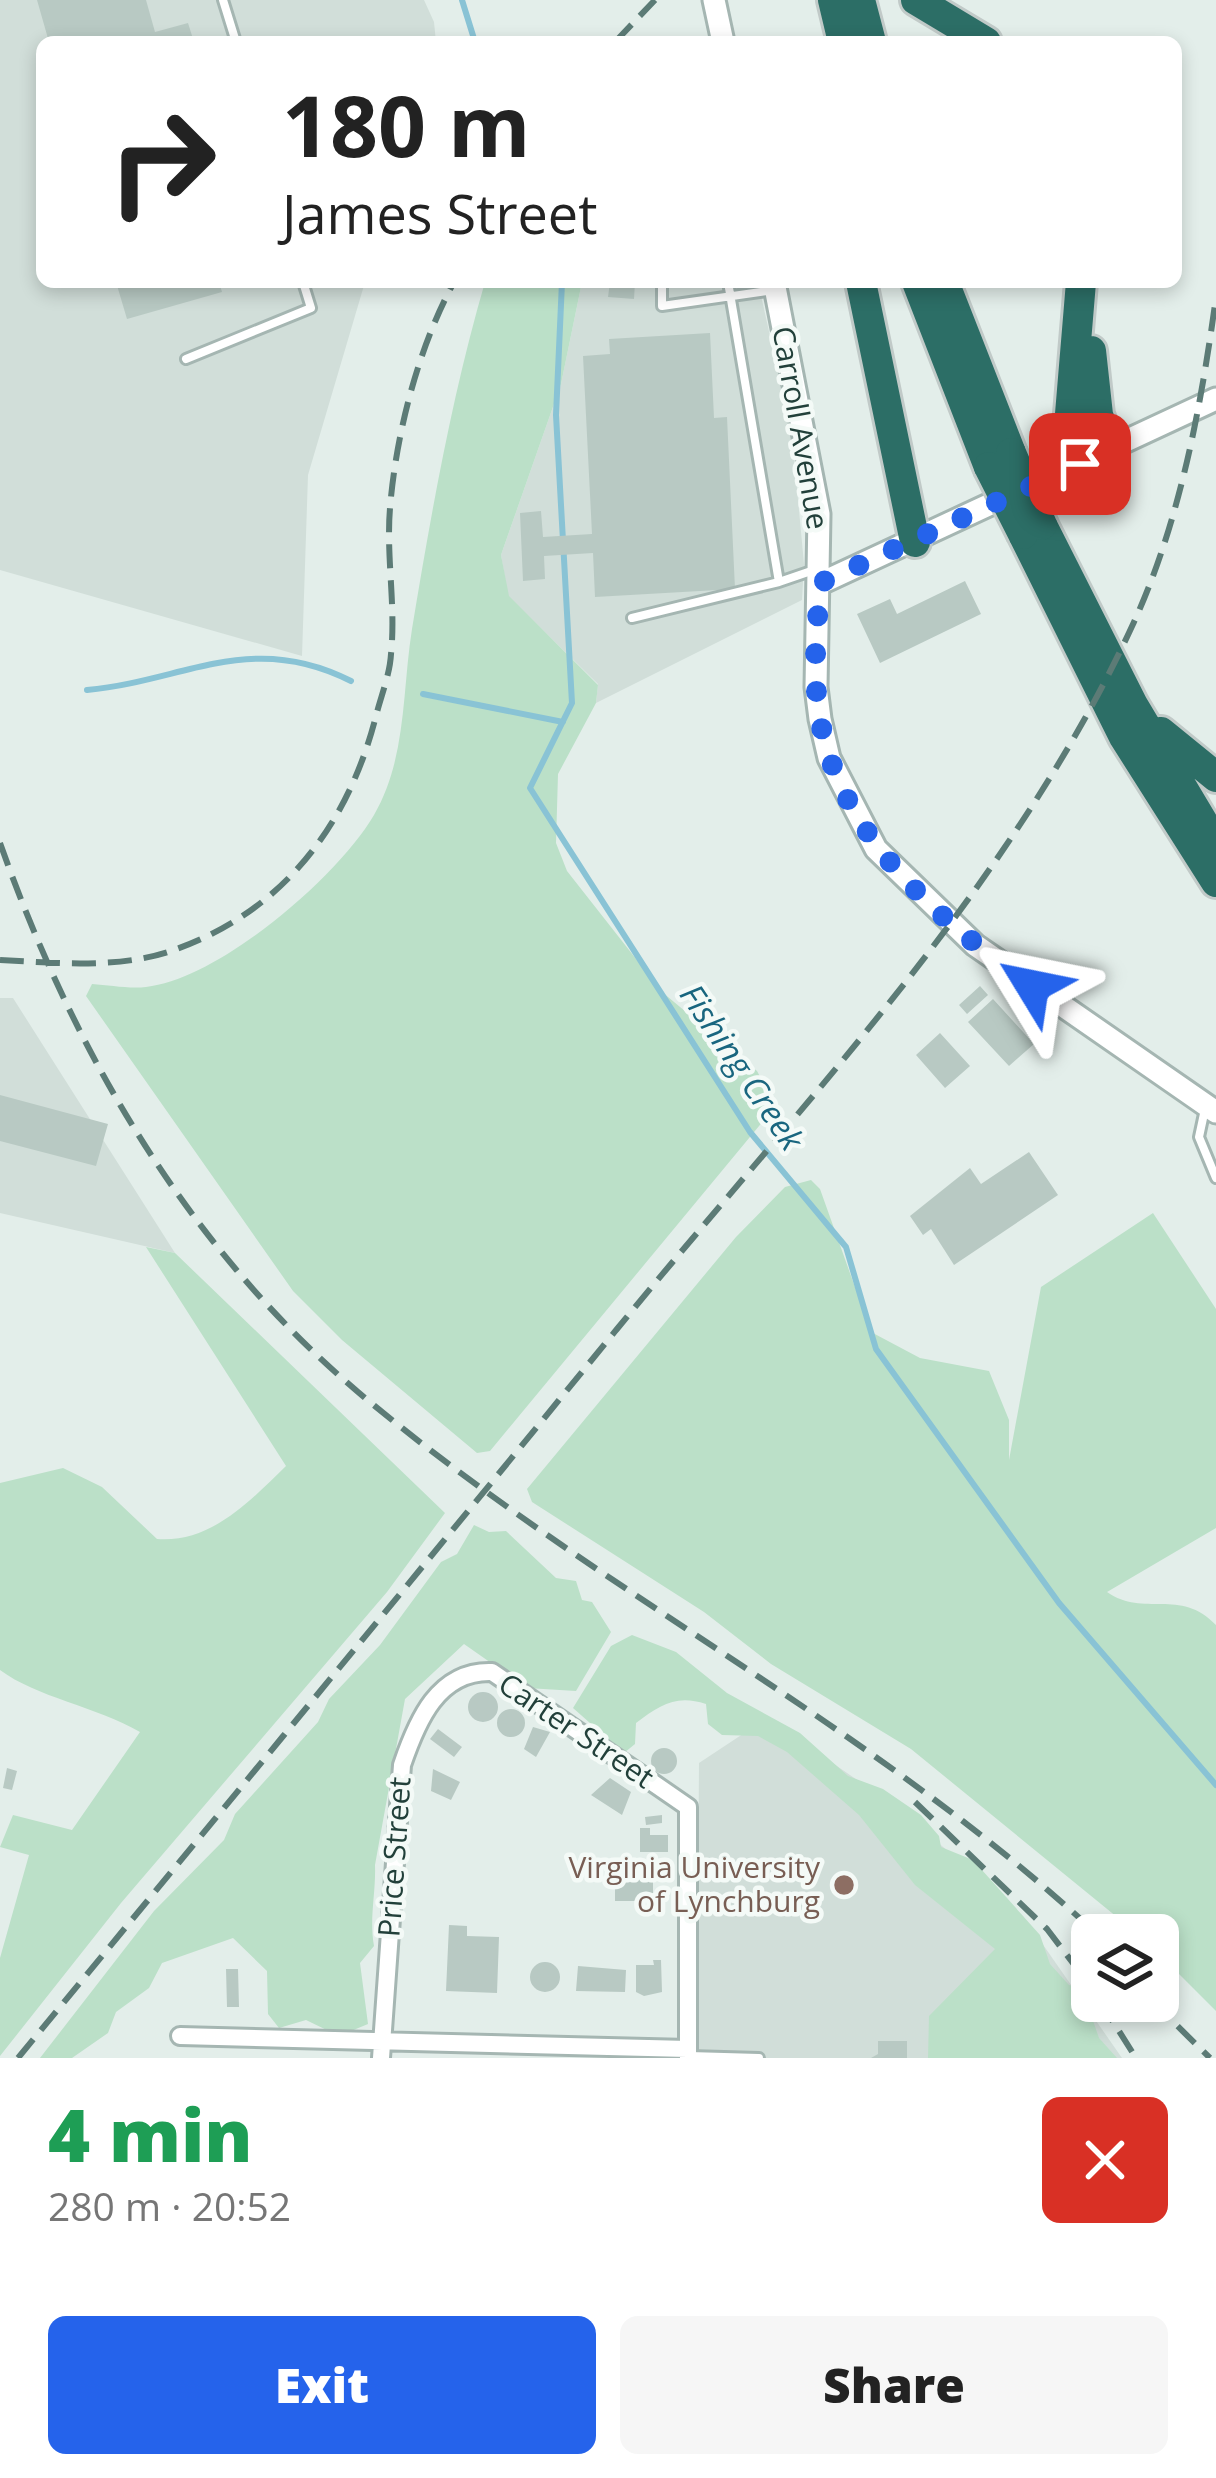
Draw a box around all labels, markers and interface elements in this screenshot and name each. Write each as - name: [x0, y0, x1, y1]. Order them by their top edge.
- text: 180 m: [282, 67, 530, 182]
- icon: right: [84, 84, 240, 240]
- text: James Street: [282, 176, 597, 250]
- street label: Carroll Avenue: [763, 323, 840, 533]
- pin: [1029, 413, 1131, 515]
- icon: arrive: [1047, 431, 1113, 497]
- position arrow: [969, 923, 1095, 1049]
- water label: Fishing Creek: [670, 975, 816, 1160]
- street label: Carter Street: [491, 1663, 663, 1797]
- street label: Price Street: [367, 1775, 420, 1938]
- place label: Virginia University of Lynchburg: [568, 1846, 821, 1921]
- marker: Virginia University of Lynchburg: [831, 1872, 857, 1898]
- map controls: [1071, 1914, 1179, 2022]
- button: layers: [1071, 1914, 1179, 2022]
- text: 4 min: [48, 2085, 253, 2183]
- button: close: [1042, 2097, 1168, 2223]
- text: 280 m · 20:52: [48, 2179, 291, 2232]
- button: Exit: [48, 2316, 596, 2454]
- button: Share: [620, 2316, 1168, 2454]

